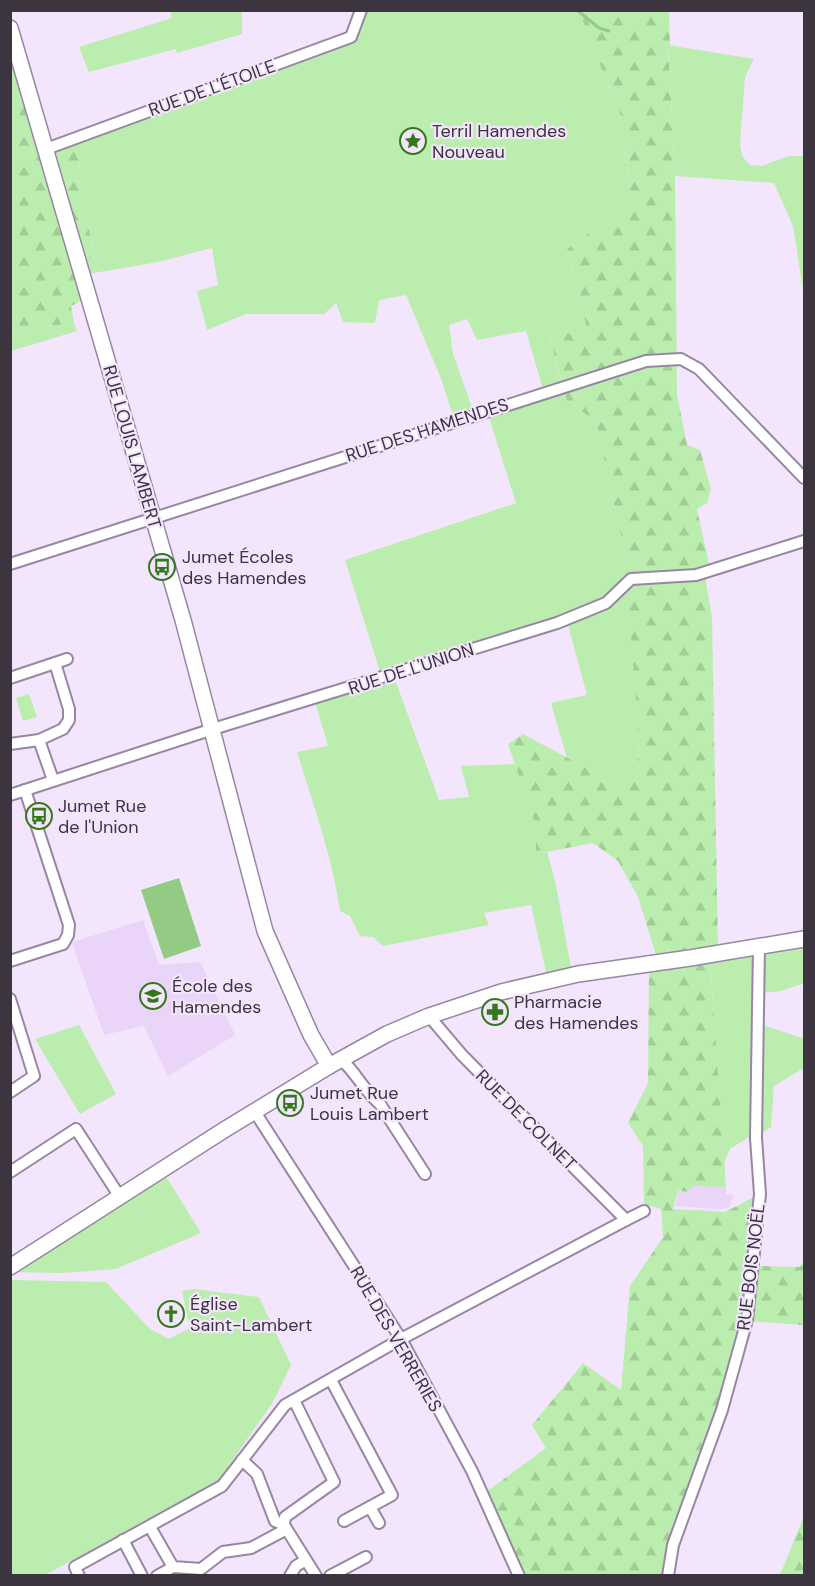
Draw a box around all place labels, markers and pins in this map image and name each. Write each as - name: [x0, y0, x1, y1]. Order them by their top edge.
- place label: Terril Hamendes Nouveau: [432, 119, 566, 164]
- place icon: Terril Hamendes Nouveau: [398, 126, 428, 156]
- place label: Jumet Écoles des Hamendes: [182, 545, 307, 590]
- bus stop icon: Jumet Écoles des Hamendes: [147, 552, 177, 582]
- place label: Jumet Rue de l'Union: [58, 794, 146, 839]
- bus stop icon: Jumet Rue de l'Union: [24, 801, 54, 831]
- place label: École des Hamendes: [172, 974, 261, 1019]
- school or university icon: École des Hamendes: [138, 981, 168, 1011]
- place label: Pharmacie des Hamendes: [514, 990, 639, 1035]
- pharmacy icon: Pharmacie des Hamendes: [480, 997, 510, 1027]
- place label: Jumet Rue Louis Lambert: [310, 1081, 429, 1126]
- bus stop icon: Jumet Rue Louis Lambert: [275, 1088, 305, 1118]
- place label: Église Saint-Lambert: [190, 1292, 312, 1337]
- church icon: Église Saint-Lambert: [156, 1299, 186, 1329]

